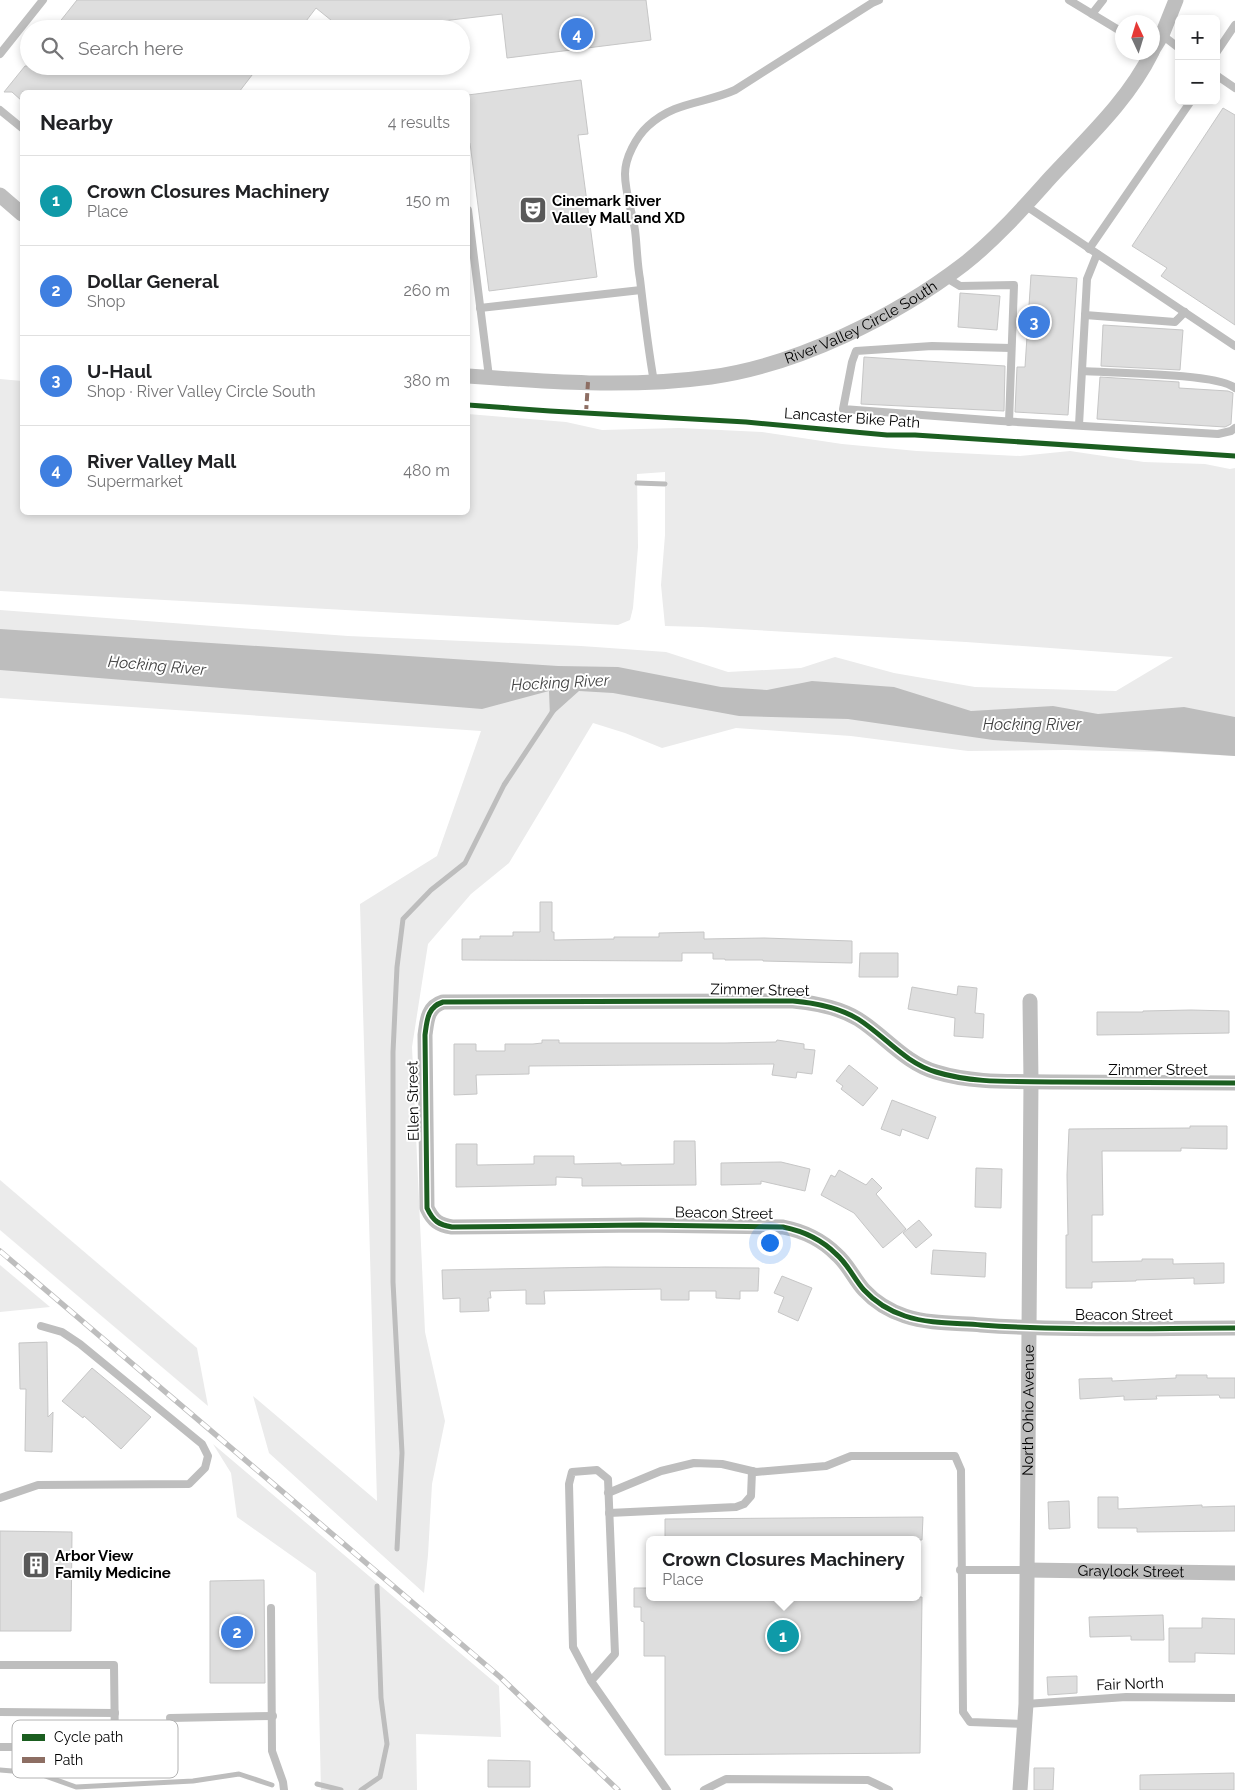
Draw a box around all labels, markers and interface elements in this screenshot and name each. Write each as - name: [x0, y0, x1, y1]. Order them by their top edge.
- pin: 4: [561, 15, 593, 53]
- north arrow: [1115, 15, 1160, 60]
- map controls: [1175, 15, 1220, 105]
- button: +: [1175, 15, 1220, 60]
- search box: [20, 20, 470, 75]
- icon: search: [38, 34, 66, 62]
- text: Search here: [78, 37, 184, 59]
- button: −: [1175, 60, 1220, 105]
- text: Nearby: [40, 110, 113, 135]
- text: 4 results: [388, 113, 450, 132]
- text: Crown Closures Machinery: [87, 180, 330, 202]
- text: 1: [52, 191, 60, 210]
- text: 150 m: [406, 191, 450, 210]
- place label: Cinemark River Valley Mall and XD: [552, 192, 685, 227]
- theatre icon: Cinemark River Valley Mall and XD: [518, 195, 548, 225]
- text: Place: [87, 202, 128, 221]
- text: Dollar General: [87, 270, 219, 292]
- street label: River Valley Circle South: [782, 277, 940, 368]
- text: 2: [51, 281, 61, 300]
- text: 260 m: [403, 281, 450, 300]
- text: Shop: [87, 292, 125, 311]
- pin: 3: [1018, 303, 1050, 341]
- text: U-Haul: [87, 360, 152, 382]
- text: 3: [52, 371, 60, 390]
- text: 380 m: [403, 371, 450, 390]
- text: Shop · River Valley Circle South: [87, 382, 316, 401]
- street label: Lancaster Bike Path: [783, 404, 921, 432]
- text: River Valley Mall: [87, 450, 236, 472]
- text: 4: [51, 461, 61, 480]
- text: 480 m: [403, 461, 450, 480]
- text: Supermarket: [87, 472, 183, 491]
- water label: Hocking River: [107, 652, 207, 679]
- water label: Hocking River: [510, 670, 610, 695]
- water label: Hocking River: [983, 715, 1082, 734]
- street label: Zimmer Street: [710, 980, 810, 1000]
- street label: Ellen Street: [403, 1061, 423, 1141]
- street label: Zimmer Street: [1108, 1061, 1208, 1079]
- street label: Beacon Street: [675, 1203, 773, 1223]
- your location: [757, 1230, 783, 1256]
- street label: Beacon Street: [1075, 1306, 1173, 1324]
- street label: North Ohio Avenue: [1019, 1344, 1038, 1476]
- popup: [646, 1536, 921, 1601]
- place label: Arbor View Family Medicine: [55, 1547, 171, 1582]
- text: Crown Closures Machinery: [662, 1548, 905, 1570]
- building icon: Arbor View Family Medicine: [21, 1550, 51, 1580]
- street label: Graylock Street: [1077, 1562, 1185, 1581]
- text: Place: [662, 1570, 703, 1589]
- pin: 2: [221, 1613, 253, 1651]
- pin: 1: [767, 1617, 799, 1655]
- street label: Fair North: [1096, 1674, 1164, 1694]
- legend: [12, 1720, 178, 1778]
- text: Cycle path: [54, 1729, 123, 1745]
- text: Path: [54, 1752, 83, 1768]

